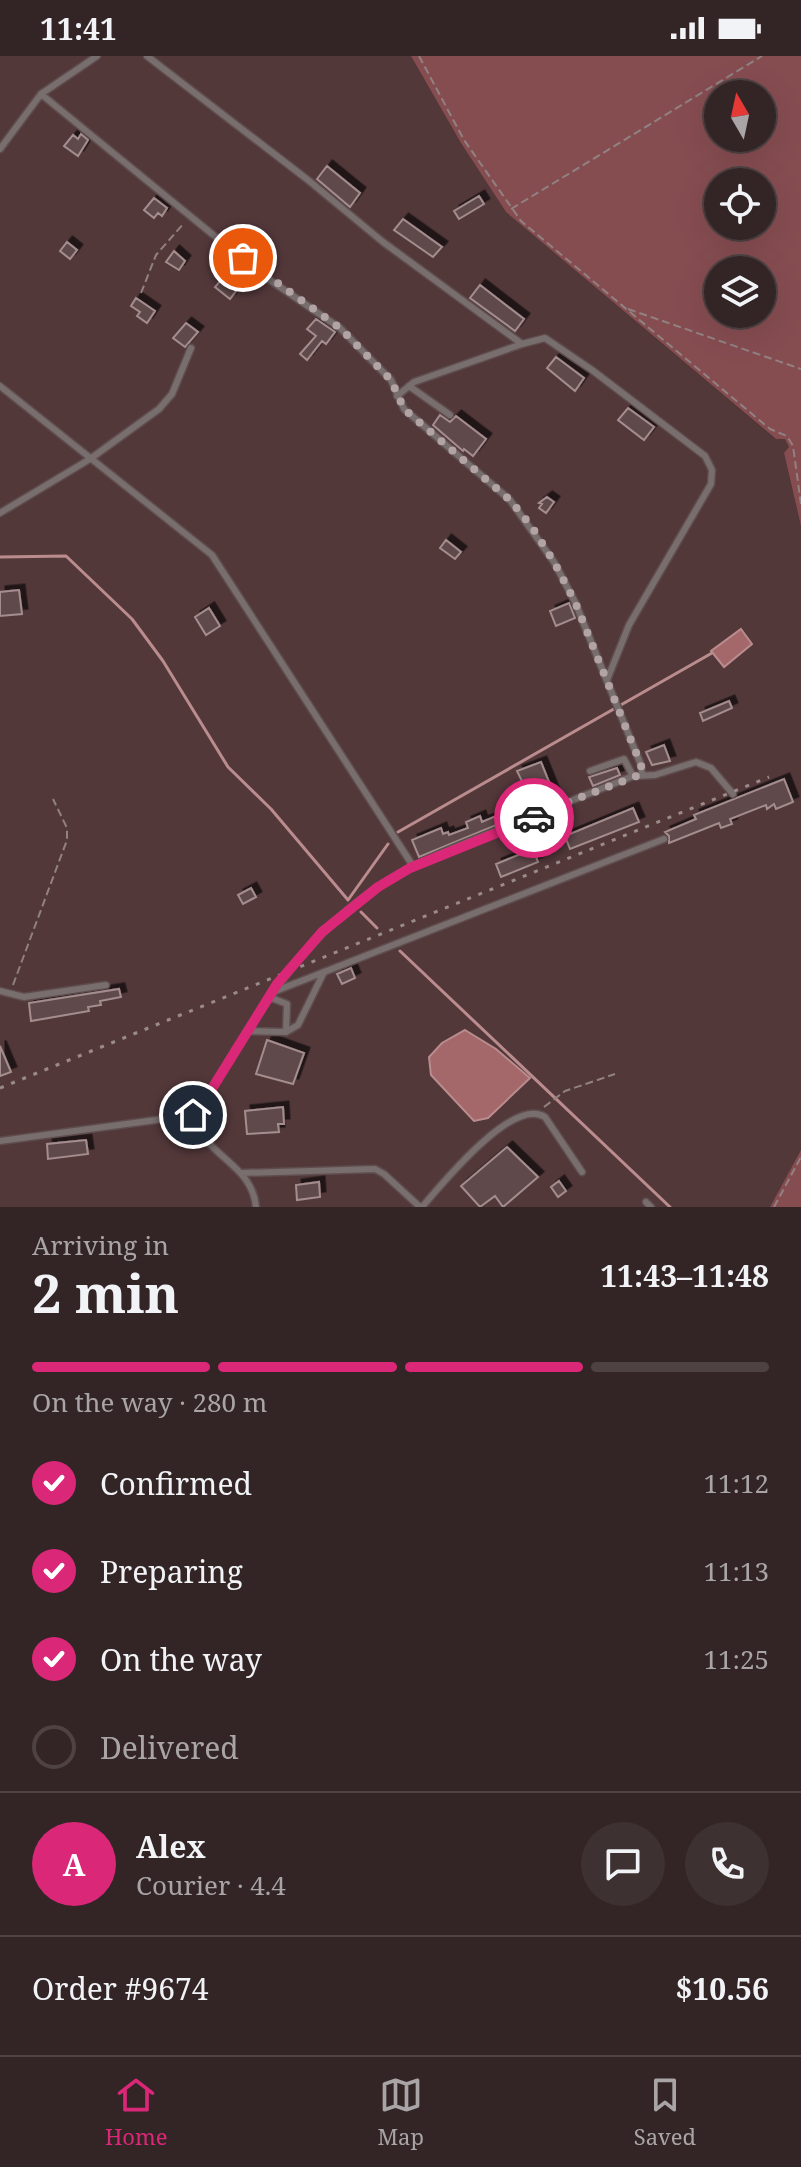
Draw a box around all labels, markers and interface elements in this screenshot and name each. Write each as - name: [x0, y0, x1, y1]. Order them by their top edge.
- text: 11:41: [40, 8, 117, 49]
- north arrow: [704, 80, 776, 152]
- map controls: [704, 80, 776, 328]
- button: locate: [704, 168, 776, 240]
- pin: [209, 224, 277, 292]
- icon: bag: [221, 236, 265, 280]
- button: layers: [704, 256, 776, 328]
- courier: [494, 778, 574, 858]
- icon: car: [512, 796, 556, 840]
- pin: [159, 1081, 227, 1149]
- icon: home: [171, 1093, 215, 1137]
- text: Arriving in: [32, 1227, 169, 1263]
- text: 11:43–11:48: [600, 1255, 769, 1296]
- text: 2 min: [32, 1257, 179, 1328]
- text: On the way · 280 m: [32, 1384, 267, 1420]
- icon: check: [32, 1461, 76, 1505]
- text: Confirmed: [100, 1463, 252, 1504]
- text: 11:12: [703, 1465, 769, 1501]
- icon: check: [32, 1549, 76, 1593]
- text: Preparing: [100, 1551, 243, 1592]
- text: 11:13: [703, 1553, 769, 1589]
- icon: check: [32, 1637, 76, 1681]
- text: On the way: [100, 1639, 262, 1680]
- text: 11:25: [703, 1641, 769, 1677]
- text: Delivered: [100, 1727, 239, 1768]
- button: chat: [581, 1822, 665, 1906]
- button: phone: [685, 1822, 769, 1906]
- text: Alex: [136, 1826, 206, 1867]
- text: A: [63, 1844, 85, 1885]
- text: Courier · 4.4: [136, 1867, 286, 1903]
- text: Order #9674: [32, 1968, 209, 2009]
- text: $10.56: [675, 1968, 769, 2009]
- tab: Home: [105, 2073, 168, 2151]
- tab: Map: [377, 2073, 424, 2151]
- tab: Saved: [634, 2073, 696, 2151]

